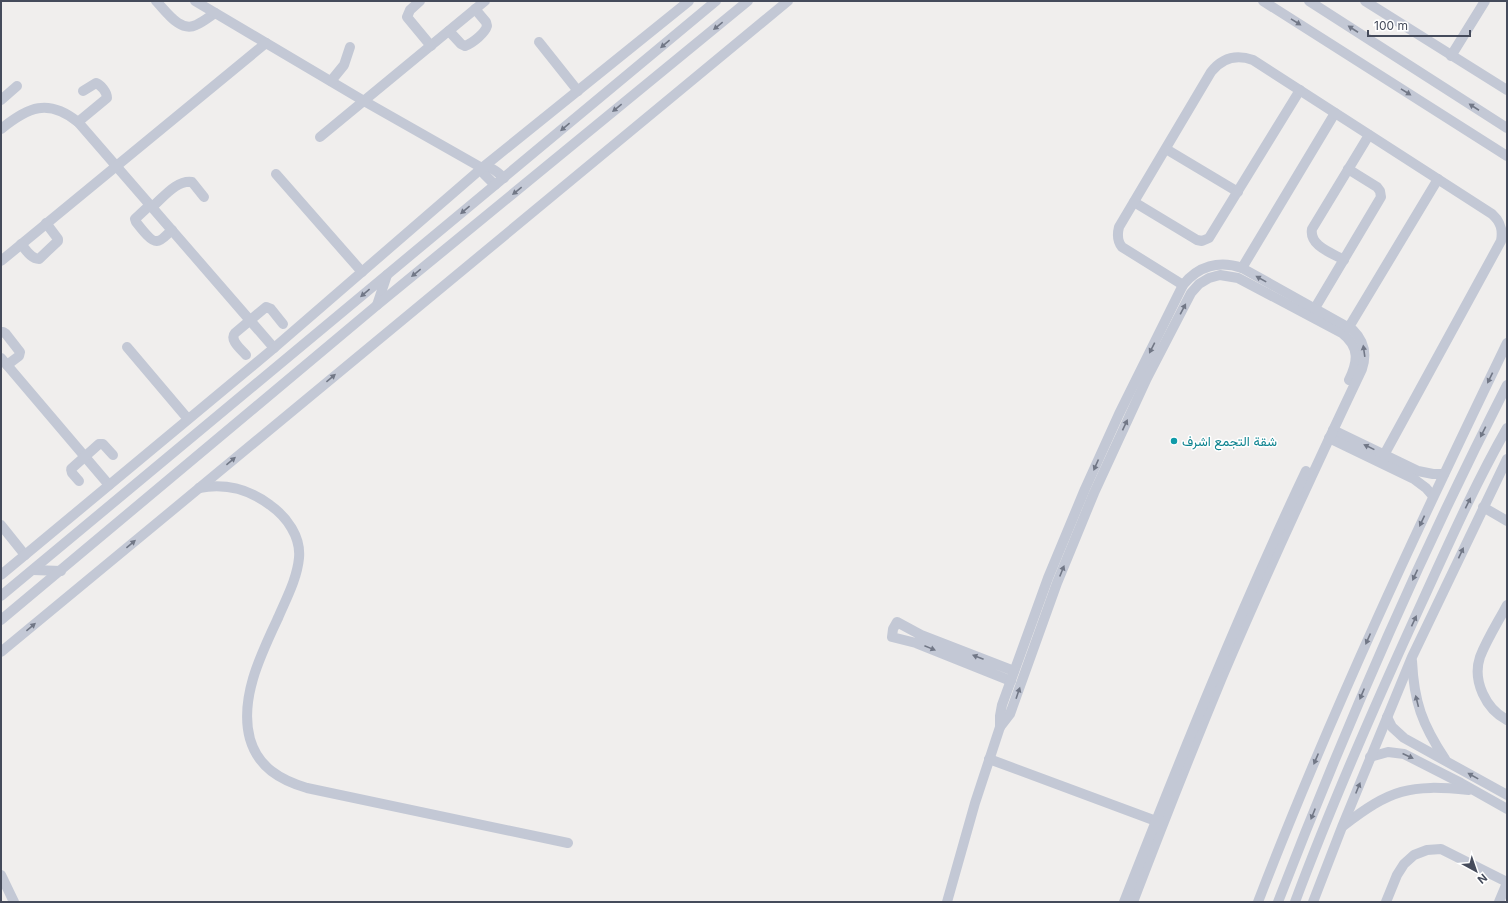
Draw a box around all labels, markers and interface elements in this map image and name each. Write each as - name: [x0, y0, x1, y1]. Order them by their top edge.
- scale bar: [1368, 12, 1470, 38]
- one-way arrow: [1291, 18, 1301, 26]
- text: 100 m: [1374, 18, 1408, 33]
- one-way arrow: [713, 21, 723, 30]
- one-way arrow: [1348, 25, 1358, 33]
- one-way arrow: [659, 39, 670, 48]
- one-way arrow: [1400, 88, 1411, 95]
- one-way arrow: [1469, 103, 1479, 111]
- one-way arrow: [612, 104, 623, 113]
- one-way arrow: [559, 122, 570, 131]
- one-way arrow: [512, 186, 522, 195]
- one-way arrow: [460, 206, 470, 215]
- one-way arrow: [411, 269, 422, 278]
- one-way arrow: [1255, 275, 1267, 282]
- one-way arrow: [360, 289, 370, 298]
- one-way arrow: [1179, 303, 1186, 315]
- one-way arrow: [1148, 342, 1155, 353]
- one-way arrow: [1361, 345, 1367, 357]
- one-way arrow: [1487, 373, 1493, 384]
- one-way arrow: [326, 374, 337, 383]
- one-way arrow: [1122, 419, 1128, 431]
- one-way arrow: [1480, 427, 1486, 438]
- place label: شقة التجمع اشرف: [1182, 433, 1277, 451]
- marker: شقة التجمع اشرف: [1169, 436, 1179, 446]
- one-way arrow: [1363, 444, 1375, 450]
- one-way arrow: [226, 457, 237, 466]
- one-way arrow: [1093, 460, 1099, 471]
- one-way arrow: [1465, 497, 1471, 508]
- one-way arrow: [1419, 515, 1425, 527]
- one-way arrow: [126, 540, 137, 549]
- one-way arrow: [1458, 548, 1464, 559]
- one-way arrow: [1060, 564, 1066, 576]
- one-way arrow: [1412, 569, 1418, 581]
- one-way arrow: [1410, 615, 1417, 627]
- one-way arrow: [26, 623, 36, 632]
- one-way arrow: [1365, 634, 1371, 645]
- one-way arrow: [924, 645, 935, 651]
- one-way arrow: [972, 653, 984, 659]
- one-way arrow: [1015, 686, 1021, 698]
- one-way arrow: [1359, 688, 1365, 700]
- one-way arrow: [1413, 695, 1419, 707]
- one-way arrow: [1313, 753, 1319, 765]
- one-way arrow: [1402, 754, 1414, 760]
- one-way arrow: [1467, 772, 1479, 779]
- one-way arrow: [1355, 781, 1361, 793]
- one-way arrow: [1309, 808, 1315, 820]
- north arrow: [1456, 851, 1496, 891]
- text: N: [1475, 871, 1490, 887]

